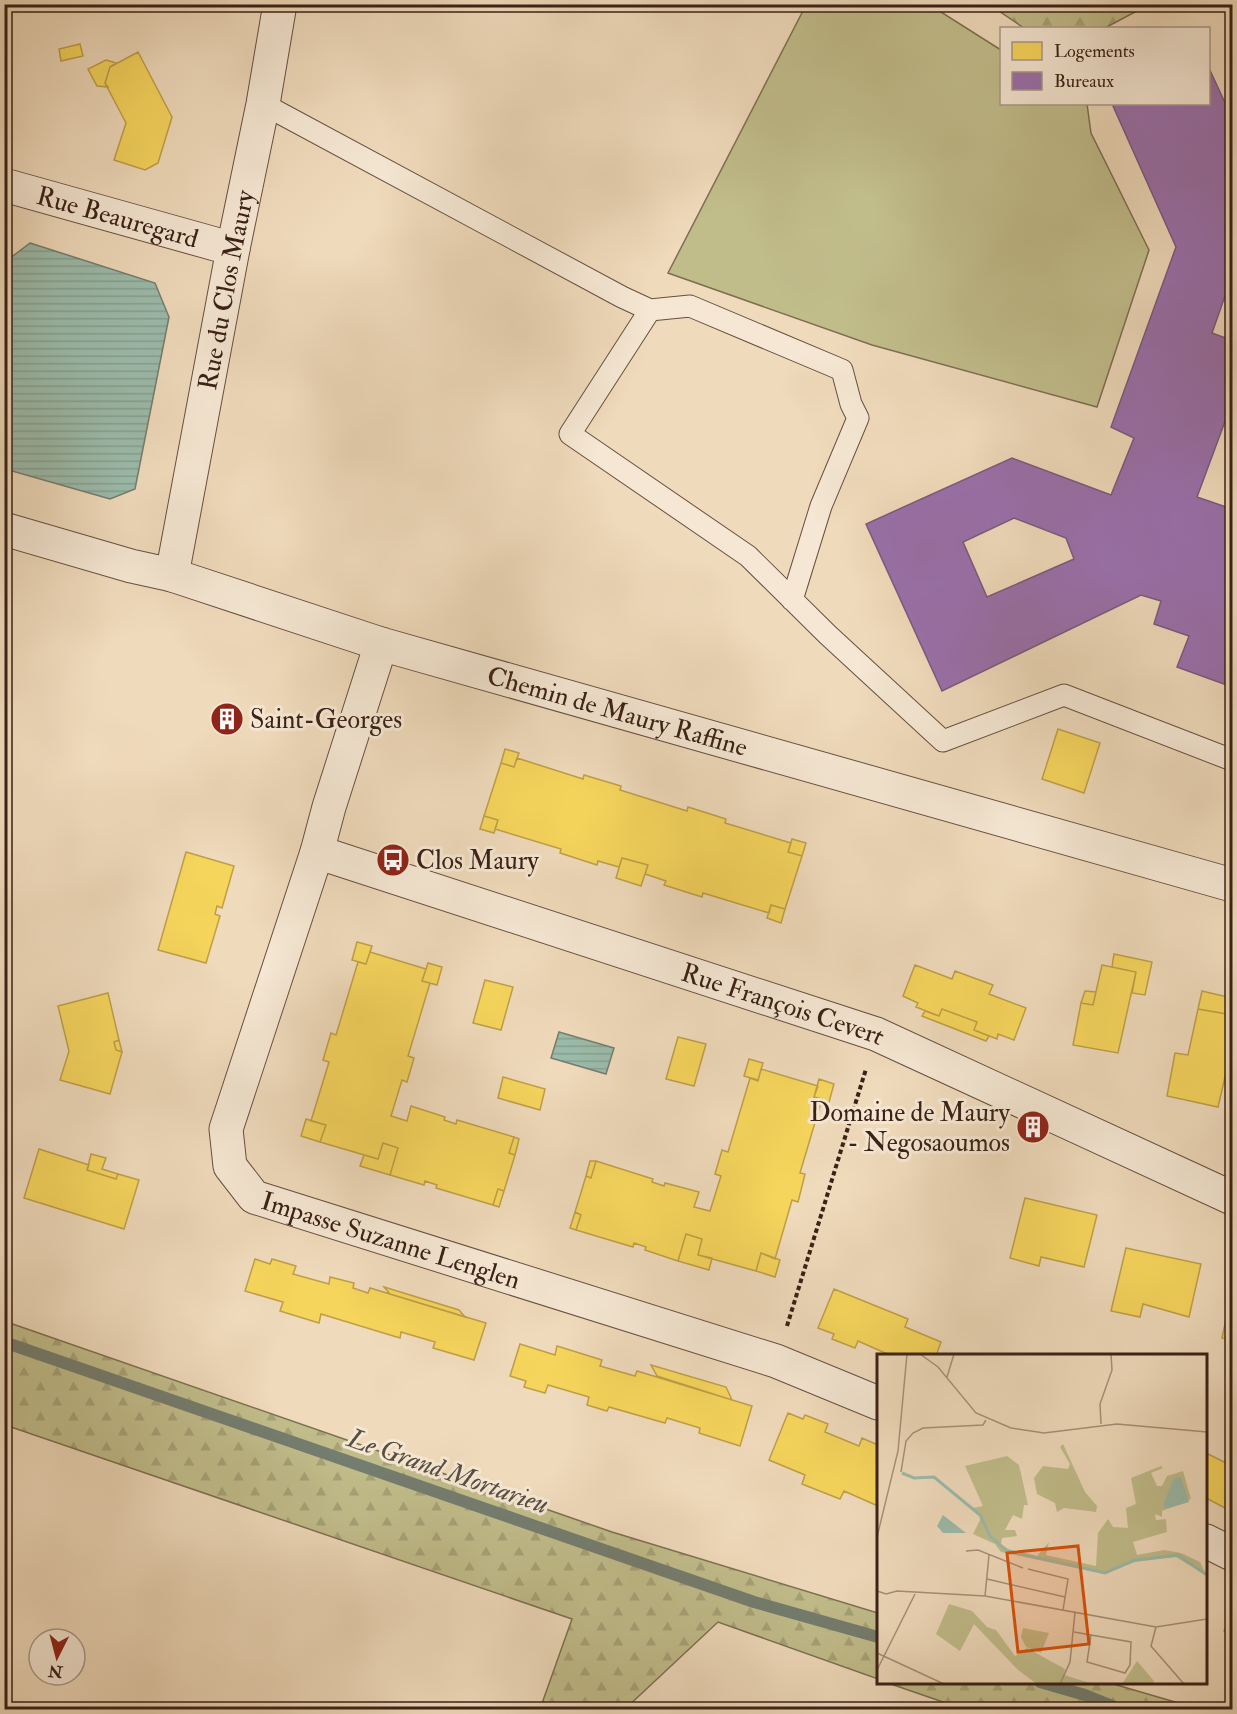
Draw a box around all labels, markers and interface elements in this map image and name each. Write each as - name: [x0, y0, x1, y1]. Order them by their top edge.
- legend: [1000, 27, 1210, 105]
- text: Logements: [1054, 40, 1135, 63]
- text: Bureaux: [1054, 70, 1114, 93]
- street label: Rue Beauregard: [33, 180, 202, 256]
- street label: Rue du Clos Maury: [192, 187, 262, 393]
- street label: Chemin de Maury Raffine: [483, 660, 751, 764]
- building icon: Saint-Georges: [209, 701, 245, 737]
- place label: Saint-Georges: [250, 704, 402, 736]
- bus stop icon: Clos Maury: [375, 842, 411, 878]
- place label: Clos Maury: [416, 845, 539, 877]
- street label: Rue François Cevert: [677, 957, 890, 1053]
- place label: Domaine de Maury - Negosaoumos: [809, 1097, 1011, 1159]
- building icon: Domaine de Maury - Negosaoumos: [1015, 1109, 1051, 1145]
- street label: Impasse Suzanne Lenglen: [257, 1185, 524, 1297]
- inset map: [877, 1354, 1207, 1684]
- water label: Le Grand Mortarieu: [342, 1421, 553, 1521]
- north arrow: [27, 1627, 87, 1687]
- text: N: [47, 1660, 65, 1682]

